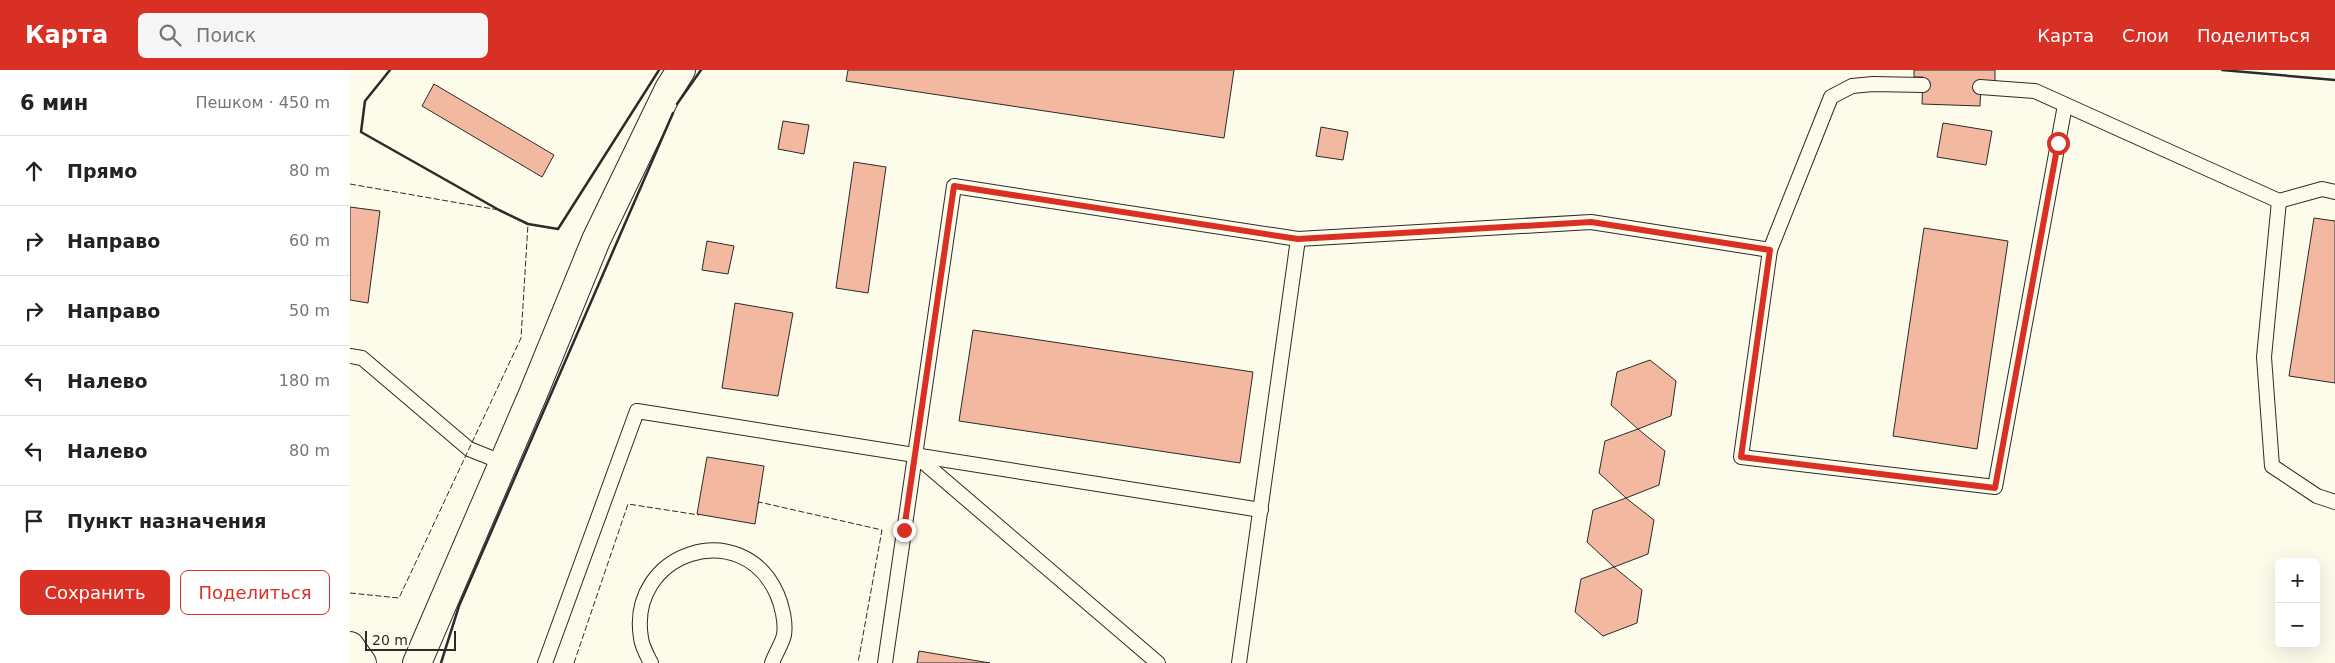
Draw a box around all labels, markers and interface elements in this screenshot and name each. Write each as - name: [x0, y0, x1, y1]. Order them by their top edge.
- search box: [138, 13, 488, 58]
- text: Карта: [25, 21, 108, 49]
- icon: search: [156, 21, 184, 49]
- text: Поиск: [196, 24, 256, 46]
- text: Карта: [2037, 25, 2094, 46]
- text: Слои: [2122, 25, 2169, 46]
- text: Поделиться: [2197, 25, 2310, 46]
- text: 6 мин: [20, 91, 88, 115]
- text: Пешком · 450 m: [195, 93, 330, 112]
- route start: [2047, 132, 2070, 155]
- icon: ahead: [20, 157, 48, 185]
- text: Прямо: [67, 160, 137, 182]
- text: 80 m: [289, 161, 330, 180]
- icon: right: [20, 227, 48, 255]
- text: Направо: [67, 230, 160, 252]
- text: 60 m: [289, 231, 330, 250]
- icon: right: [20, 297, 48, 325]
- text: Направо: [67, 300, 160, 322]
- text: 50 m: [289, 301, 330, 320]
- icon: left: [20, 367, 48, 395]
- text: Налево: [67, 370, 148, 392]
- text: 180 m: [279, 371, 330, 390]
- icon: left: [20, 437, 48, 465]
- text: Налево: [67, 440, 148, 462]
- text: 80 m: [289, 441, 330, 460]
- icon: arrive: [20, 507, 48, 535]
- text: Пункт назначения: [67, 510, 266, 532]
- route end: [893, 519, 916, 542]
- map controls: [2275, 558, 2320, 648]
- button: +: [2275, 558, 2320, 603]
- button: Сохранить: [20, 570, 170, 615]
- button: Поделиться: [180, 570, 330, 615]
- button: −: [2275, 603, 2320, 648]
- scale bar: [365, 628, 456, 651]
- text: 20 m: [372, 632, 408, 648]

